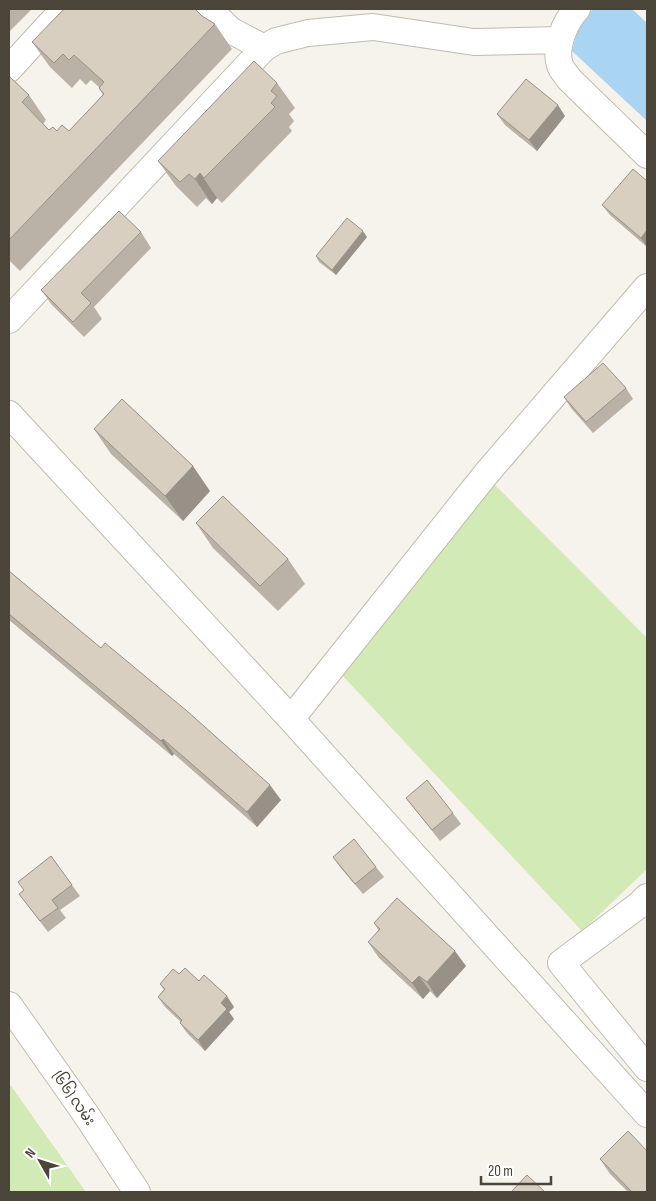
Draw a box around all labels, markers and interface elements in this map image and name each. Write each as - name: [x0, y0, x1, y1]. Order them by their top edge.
- street label: (၆၆) လမ်း: [48, 1067, 100, 1129]
- north arrow: [15, 1136, 65, 1186]
- text: N: [21, 1145, 39, 1161]
- scale bar: [481, 1154, 551, 1186]
- text: 20 m: [488, 1162, 513, 1181]

